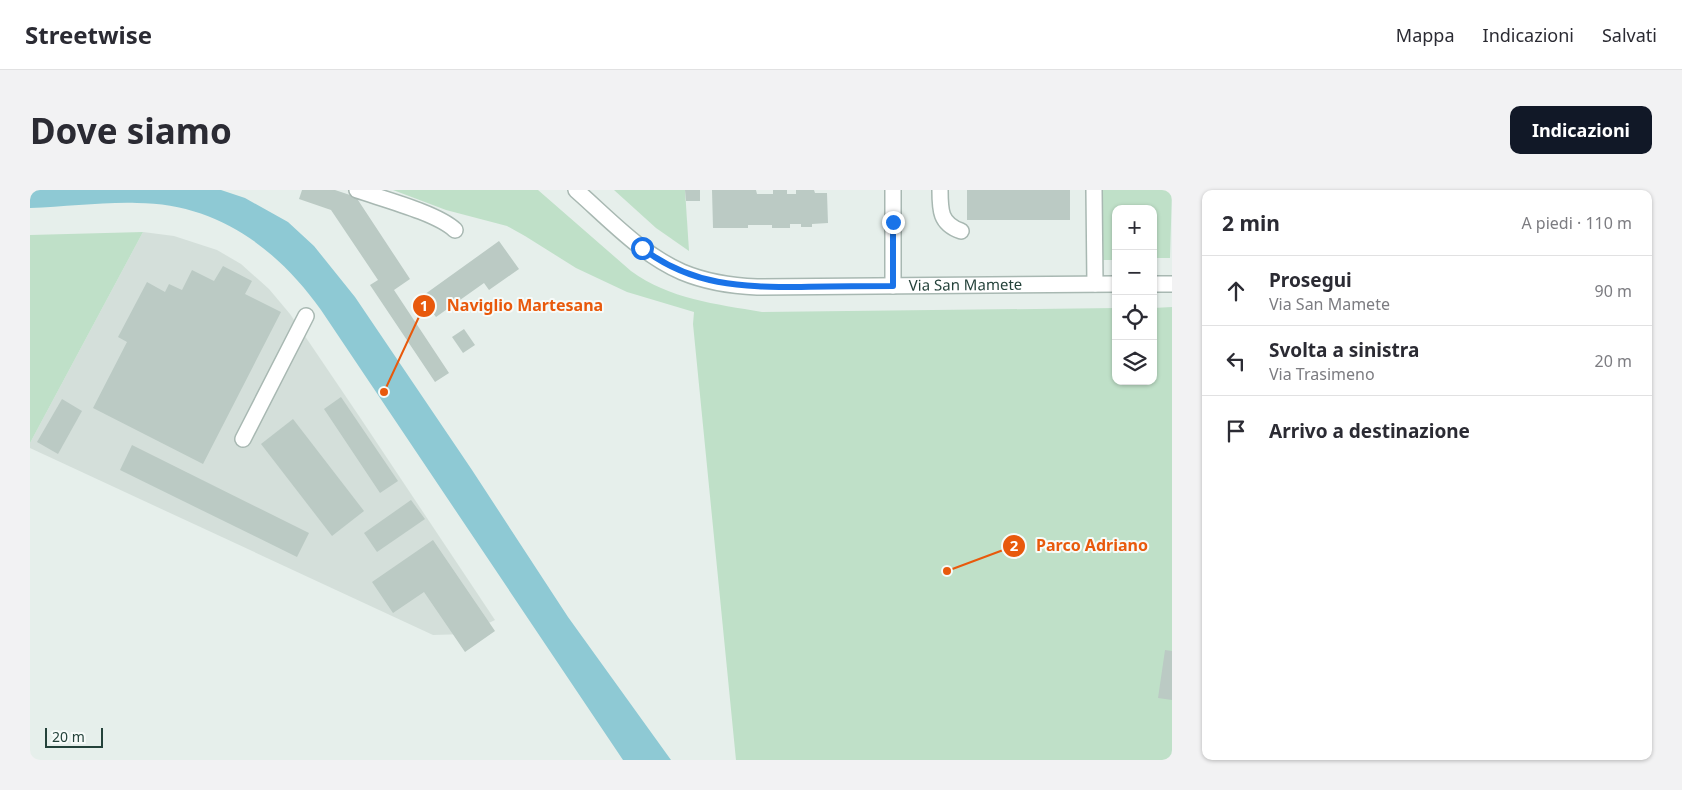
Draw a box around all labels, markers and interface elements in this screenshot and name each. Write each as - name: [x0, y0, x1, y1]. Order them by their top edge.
- text: Streetwise: [25, 18, 152, 51]
- text: Mappa: [1396, 23, 1455, 47]
- text: Indicazioni: [1483, 23, 1574, 47]
- text: Salvati: [1602, 23, 1657, 47]
- button: Indicazioni: [1510, 106, 1652, 154]
- text: Dove siamo: [30, 107, 232, 154]
- map controls: [1112, 205, 1157, 385]
- button: +: [1112, 205, 1157, 250]
- text: 2 min: [1222, 209, 1280, 237]
- route end: [882, 211, 905, 234]
- text: A piedi · 110 m: [1521, 212, 1632, 234]
- route start: [631, 237, 654, 260]
- button: −: [1112, 250, 1157, 295]
- text: Prosegui: [1269, 267, 1352, 293]
- street label: Via San Mamete: [909, 274, 1022, 295]
- icon: ahead: [1222, 277, 1250, 305]
- text: 90 m: [1595, 280, 1632, 302]
- callout: Naviglio Martesana: [412, 290, 613, 321]
- text: Via San Mamete: [1269, 293, 1390, 315]
- text: Naviglio Martesana: [447, 294, 603, 316]
- text: 1: [420, 295, 428, 315]
- button: locate: [1112, 295, 1157, 340]
- text: Svolta a sinistra: [1269, 337, 1419, 363]
- button: layers: [1112, 340, 1157, 385]
- icon: left: [1222, 347, 1250, 375]
- text: 20 m: [1595, 350, 1632, 372]
- text: Via Trasimeno: [1269, 363, 1375, 385]
- icon: arrive: [1222, 417, 1250, 445]
- text: Arrivo a destinazione: [1269, 418, 1470, 444]
- callout: Parco Adriano: [1001, 530, 1158, 561]
- text: Parco Adriano: [1036, 534, 1148, 556]
- text: 2: [1010, 535, 1019, 555]
- scale bar: [45, 725, 102, 748]
- text: 20 m: [52, 727, 85, 746]

